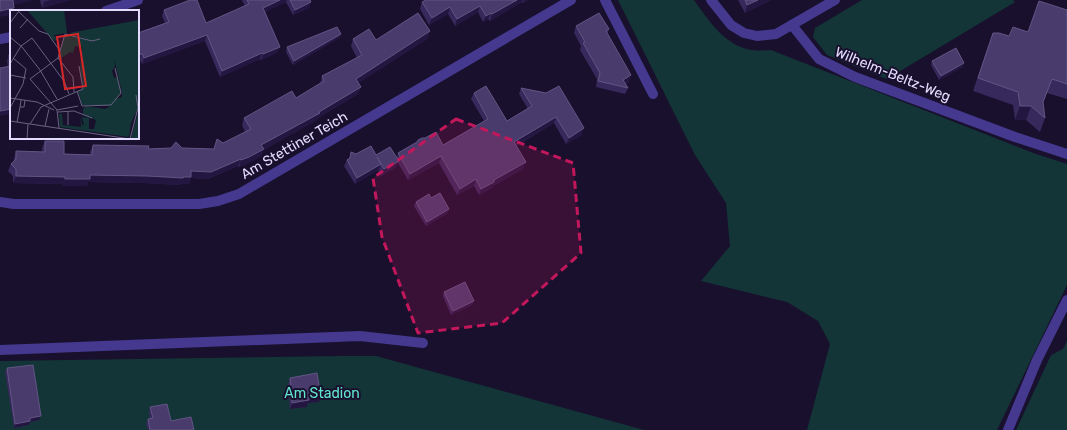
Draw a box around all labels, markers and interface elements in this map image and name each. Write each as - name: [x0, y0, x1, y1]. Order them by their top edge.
- inset map: [10, 10, 139, 139]
- street label: Wilhelm-Beltz-Weg: [832, 43, 953, 105]
- street label: Am Stettiner Teich: [238, 108, 351, 183]
- park label: Am Stadion: [284, 385, 360, 402]

